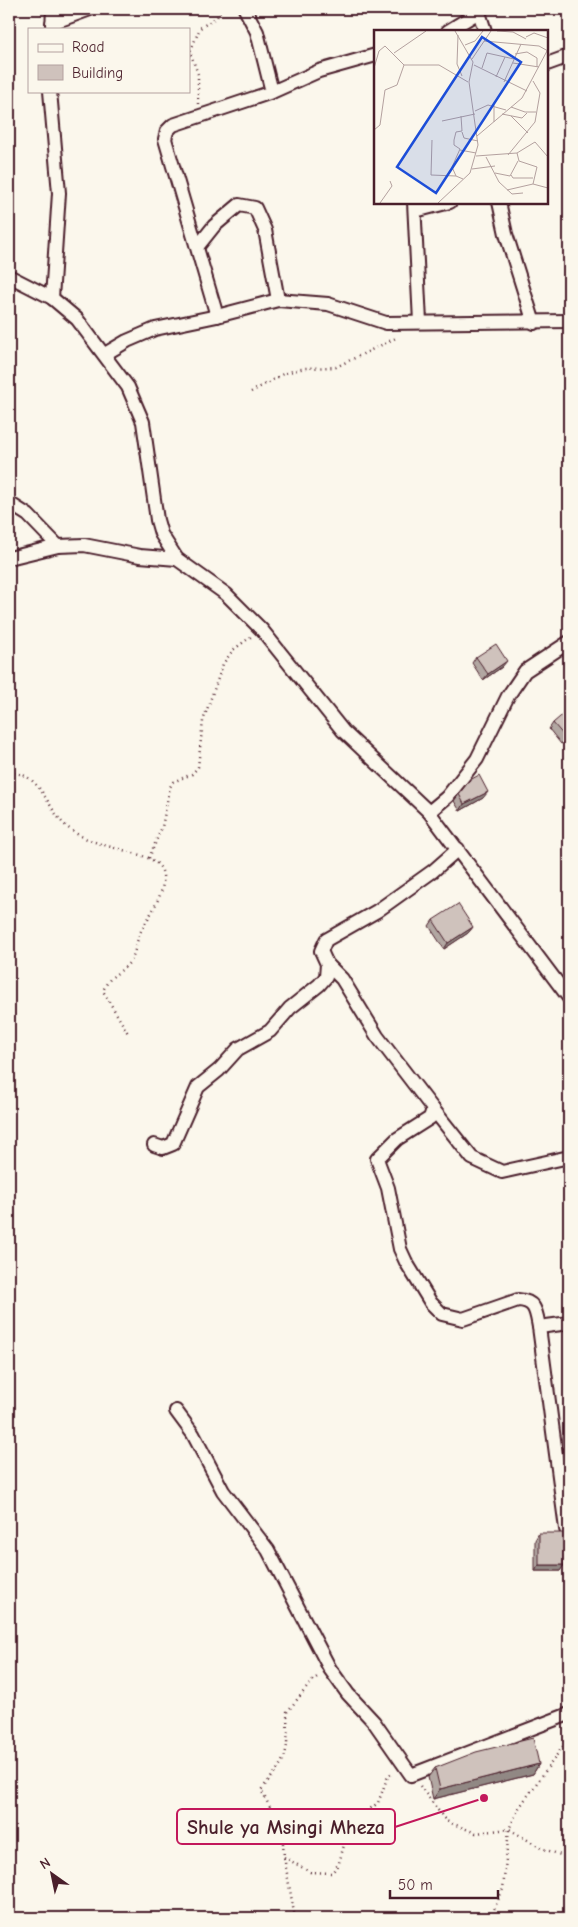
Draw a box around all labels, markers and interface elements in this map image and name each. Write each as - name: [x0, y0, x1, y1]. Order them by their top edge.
- legend: [28, 28, 190, 92]
- inset map: [374, 30, 548, 204]
- text: Road: [72, 38, 104, 56]
- text: Building: [72, 64, 123, 82]
- callout: Shule ya Msingi Mheza: [177, 1809, 395, 1844]
- text: Shule ya Msingi Mheza: [187, 1816, 385, 1839]
- north arrow: [28, 1850, 78, 1900]
- text: N: [37, 1854, 54, 1873]
- scale bar: [390, 1867, 498, 1899]
- text: 50 m: [398, 1876, 433, 1894]

